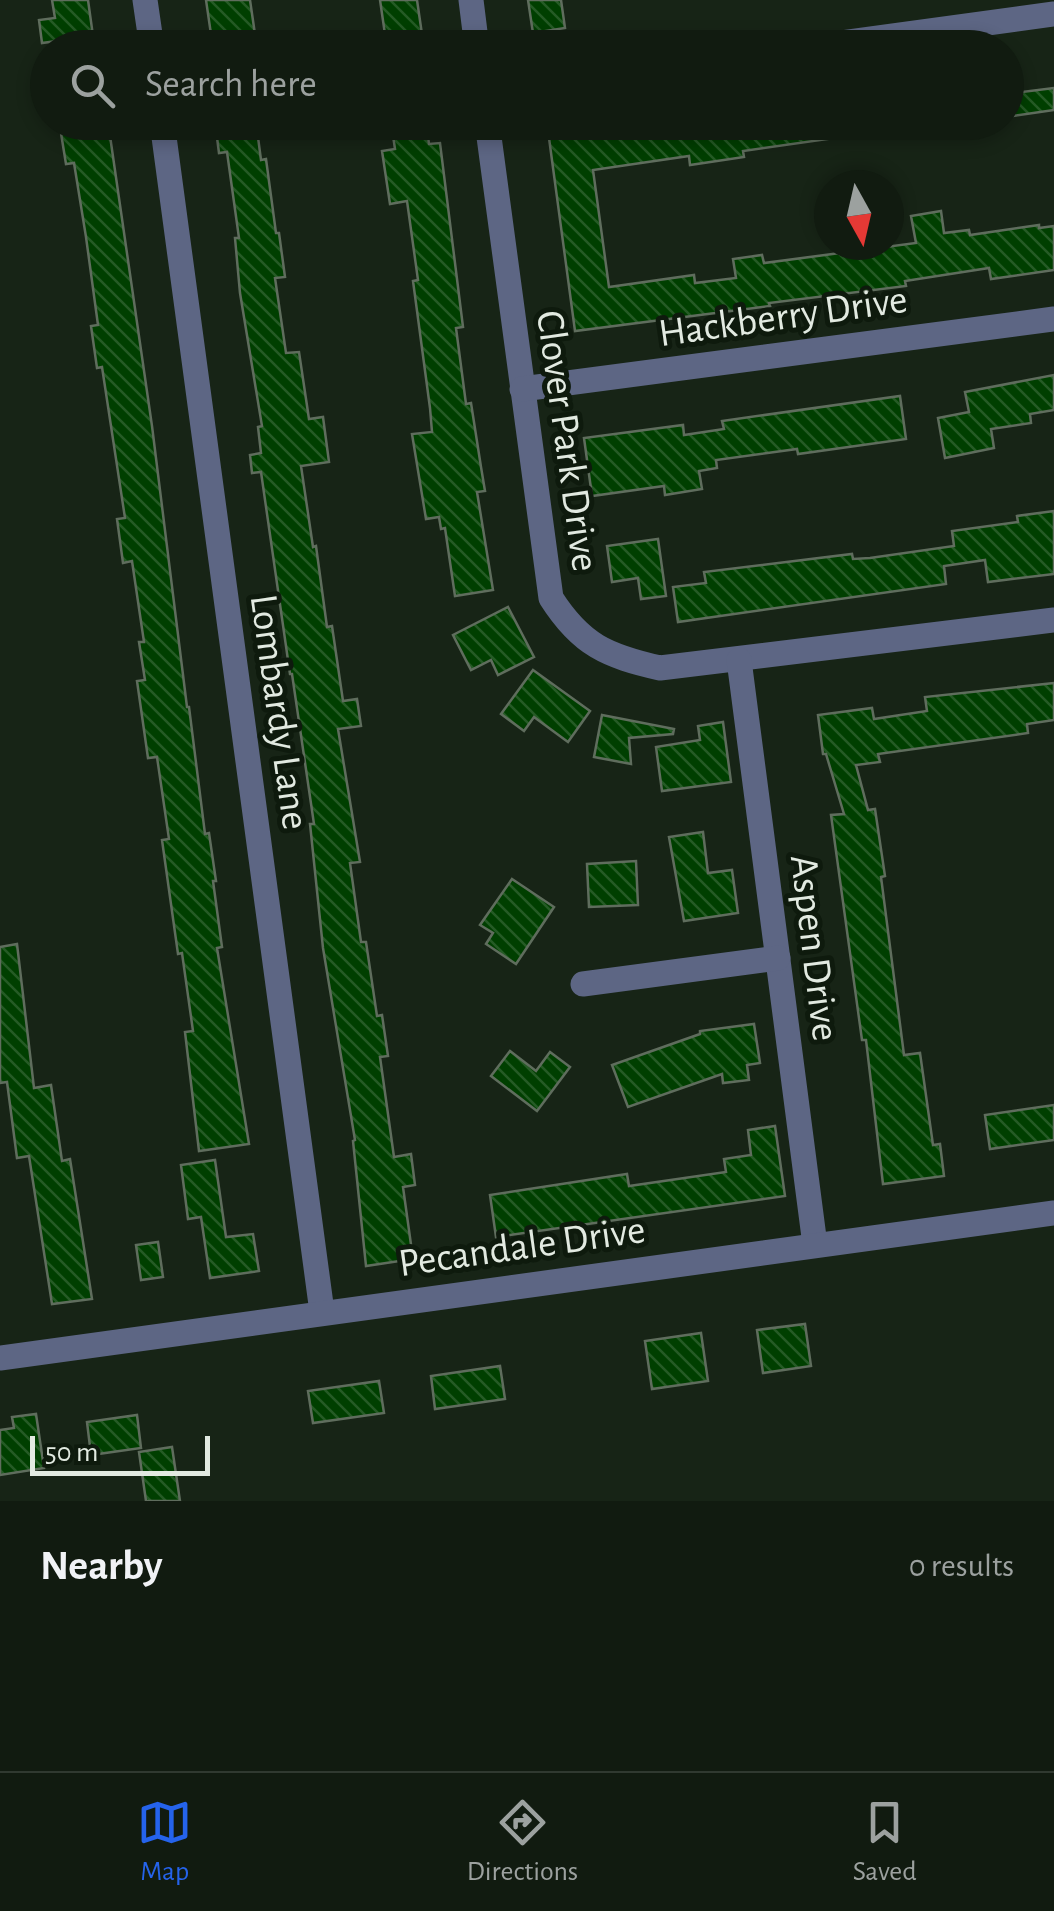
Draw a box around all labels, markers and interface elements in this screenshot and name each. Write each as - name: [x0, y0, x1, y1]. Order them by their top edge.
- search box: [30, 30, 1024, 140]
- icon: search: [65, 58, 120, 113]
- text: Search here: [145, 66, 317, 104]
- north arrow: [814, 170, 904, 260]
- street label: Hackberry Drive: [656, 280, 910, 354]
- street label: Clover Park Drive: [529, 308, 605, 574]
- street label: Lombardy Lane: [243, 592, 315, 832]
- street label: Aspen Drive: [783, 853, 845, 1043]
- street label: Pecandale Drive: [396, 1210, 648, 1284]
- scale bar: [30, 1431, 210, 1476]
- text: 50 m: [45, 1439, 99, 1467]
- text: Nearby: [40, 1545, 163, 1587]
- text: 0 results: [909, 1550, 1014, 1582]
- tab: Map: [137, 1795, 192, 1889]
- tab: Directions: [467, 1795, 578, 1889]
- tab: Saved: [853, 1795, 917, 1889]

